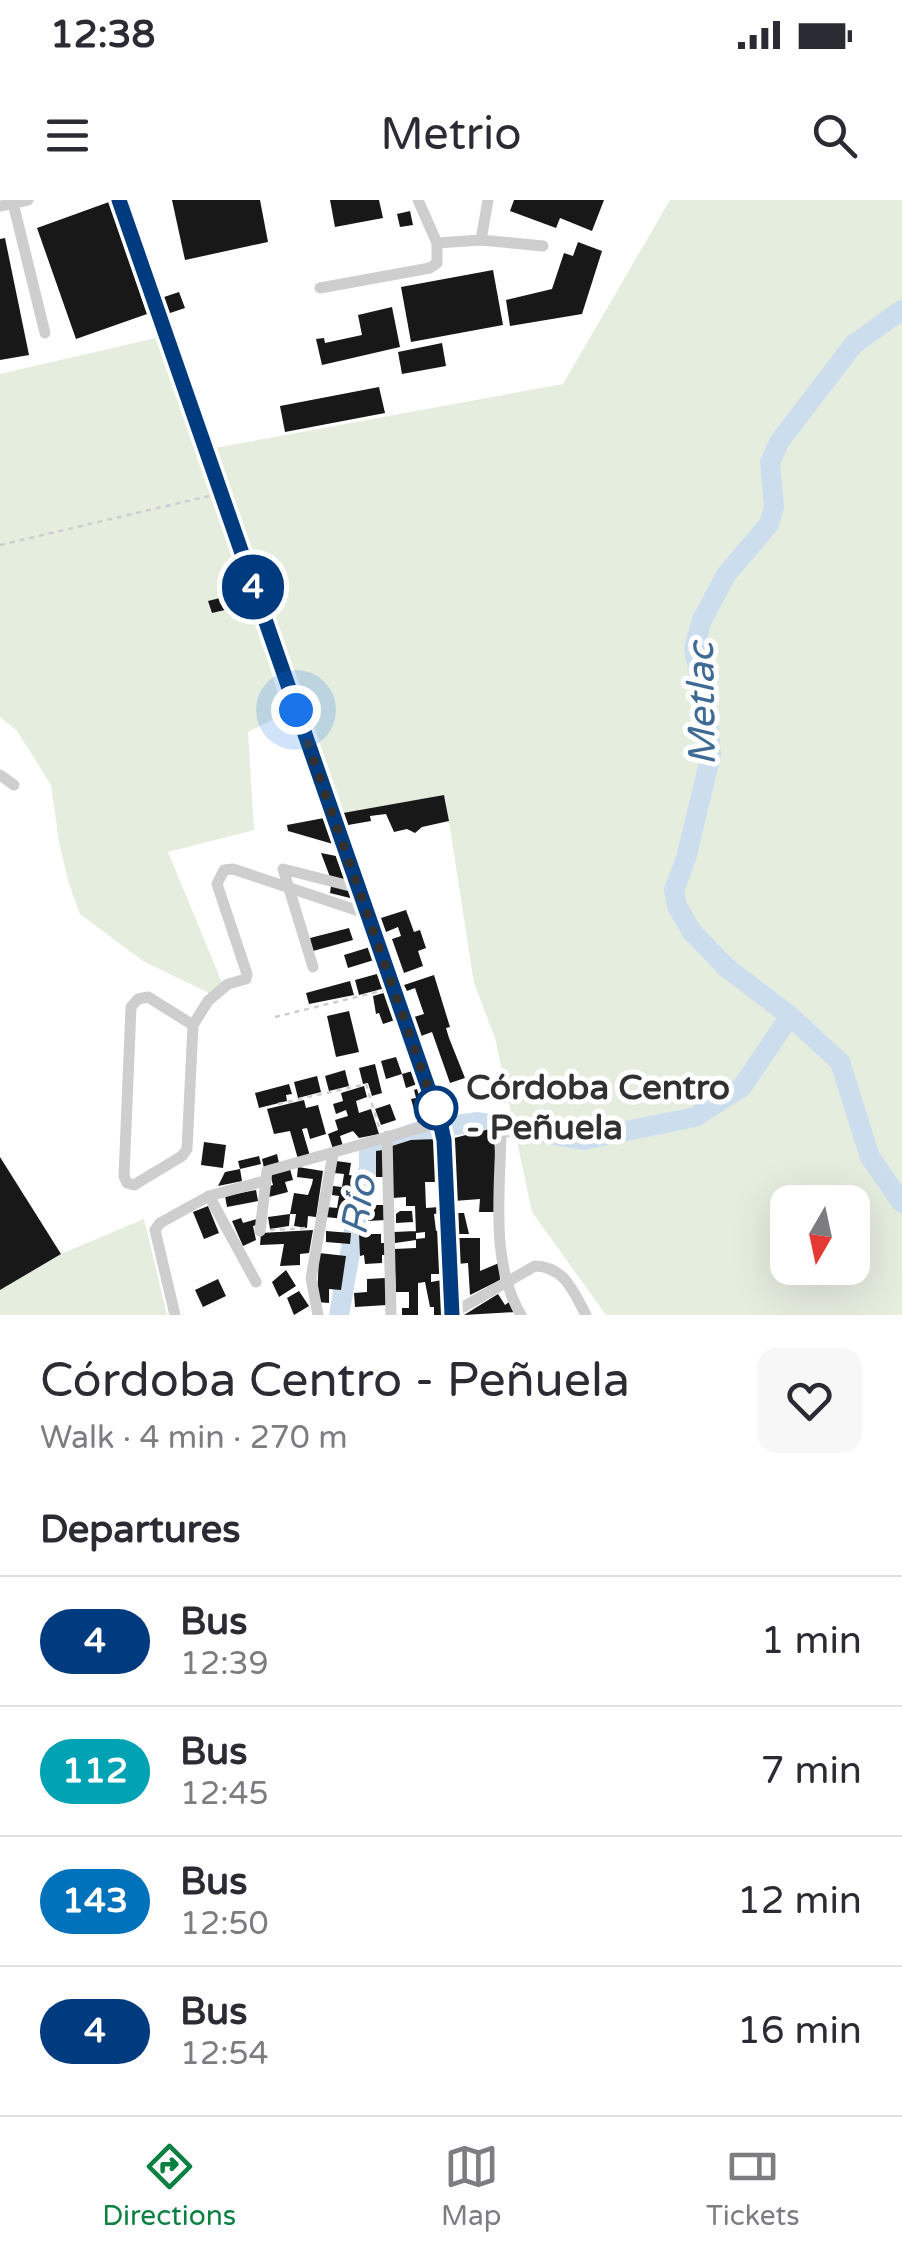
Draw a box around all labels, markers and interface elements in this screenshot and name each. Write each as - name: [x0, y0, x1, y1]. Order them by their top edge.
- text: 12:38: [50, 12, 155, 58]
- icon: menu: [40, 108, 95, 163]
- text: Metrio: [380, 108, 522, 162]
- icon: search: [807, 108, 862, 163]
- line badge: 4: [220, 554, 286, 620]
- text: 4: [242, 566, 264, 608]
- water label: Metlac: [678, 638, 726, 766]
- your location: [271, 685, 321, 735]
- place label: Córdoba Centro - Peñuela: [466, 1067, 730, 1149]
- marker: Córdoba Centro - Peñuela: [415, 1087, 457, 1129]
- water label: Río: [331, 1170, 387, 1238]
- north arrow: [770, 1185, 870, 1285]
- map controls: [770, 1185, 870, 1285]
- button: heart: [757, 1348, 862, 1453]
- text: Córdoba Centro - Peñuela: [40, 1352, 630, 1410]
- text: Walk · 4 min · 270 m: [40, 1419, 348, 1457]
- text: Departures: [40, 1507, 241, 1553]
- text: Bus: [180, 1599, 247, 1645]
- text: 1 min: [761, 1618, 862, 1664]
- text: 4: [84, 1620, 106, 1662]
- text: 12:39: [180, 1645, 269, 1683]
- text: Bus: [180, 1729, 247, 1775]
- text: 7 min: [761, 1748, 862, 1794]
- text: 112: [62, 1750, 128, 1792]
- text: 12:45: [180, 1775, 269, 1813]
- text: Bus: [180, 1859, 247, 1905]
- text: 12 min: [737, 1878, 862, 1924]
- text: 143: [62, 1880, 128, 1922]
- text: 12:50: [180, 1905, 269, 1943]
- text: Bus: [180, 1989, 247, 2035]
- text: 16 min: [737, 2008, 862, 2054]
- text: 4: [84, 2010, 106, 2052]
- text: 12:54: [180, 2035, 269, 2073]
- tab: Directions: [102, 2139, 236, 2233]
- tab: Map: [441, 2139, 501, 2233]
- tab: Tickets: [706, 2139, 800, 2233]

